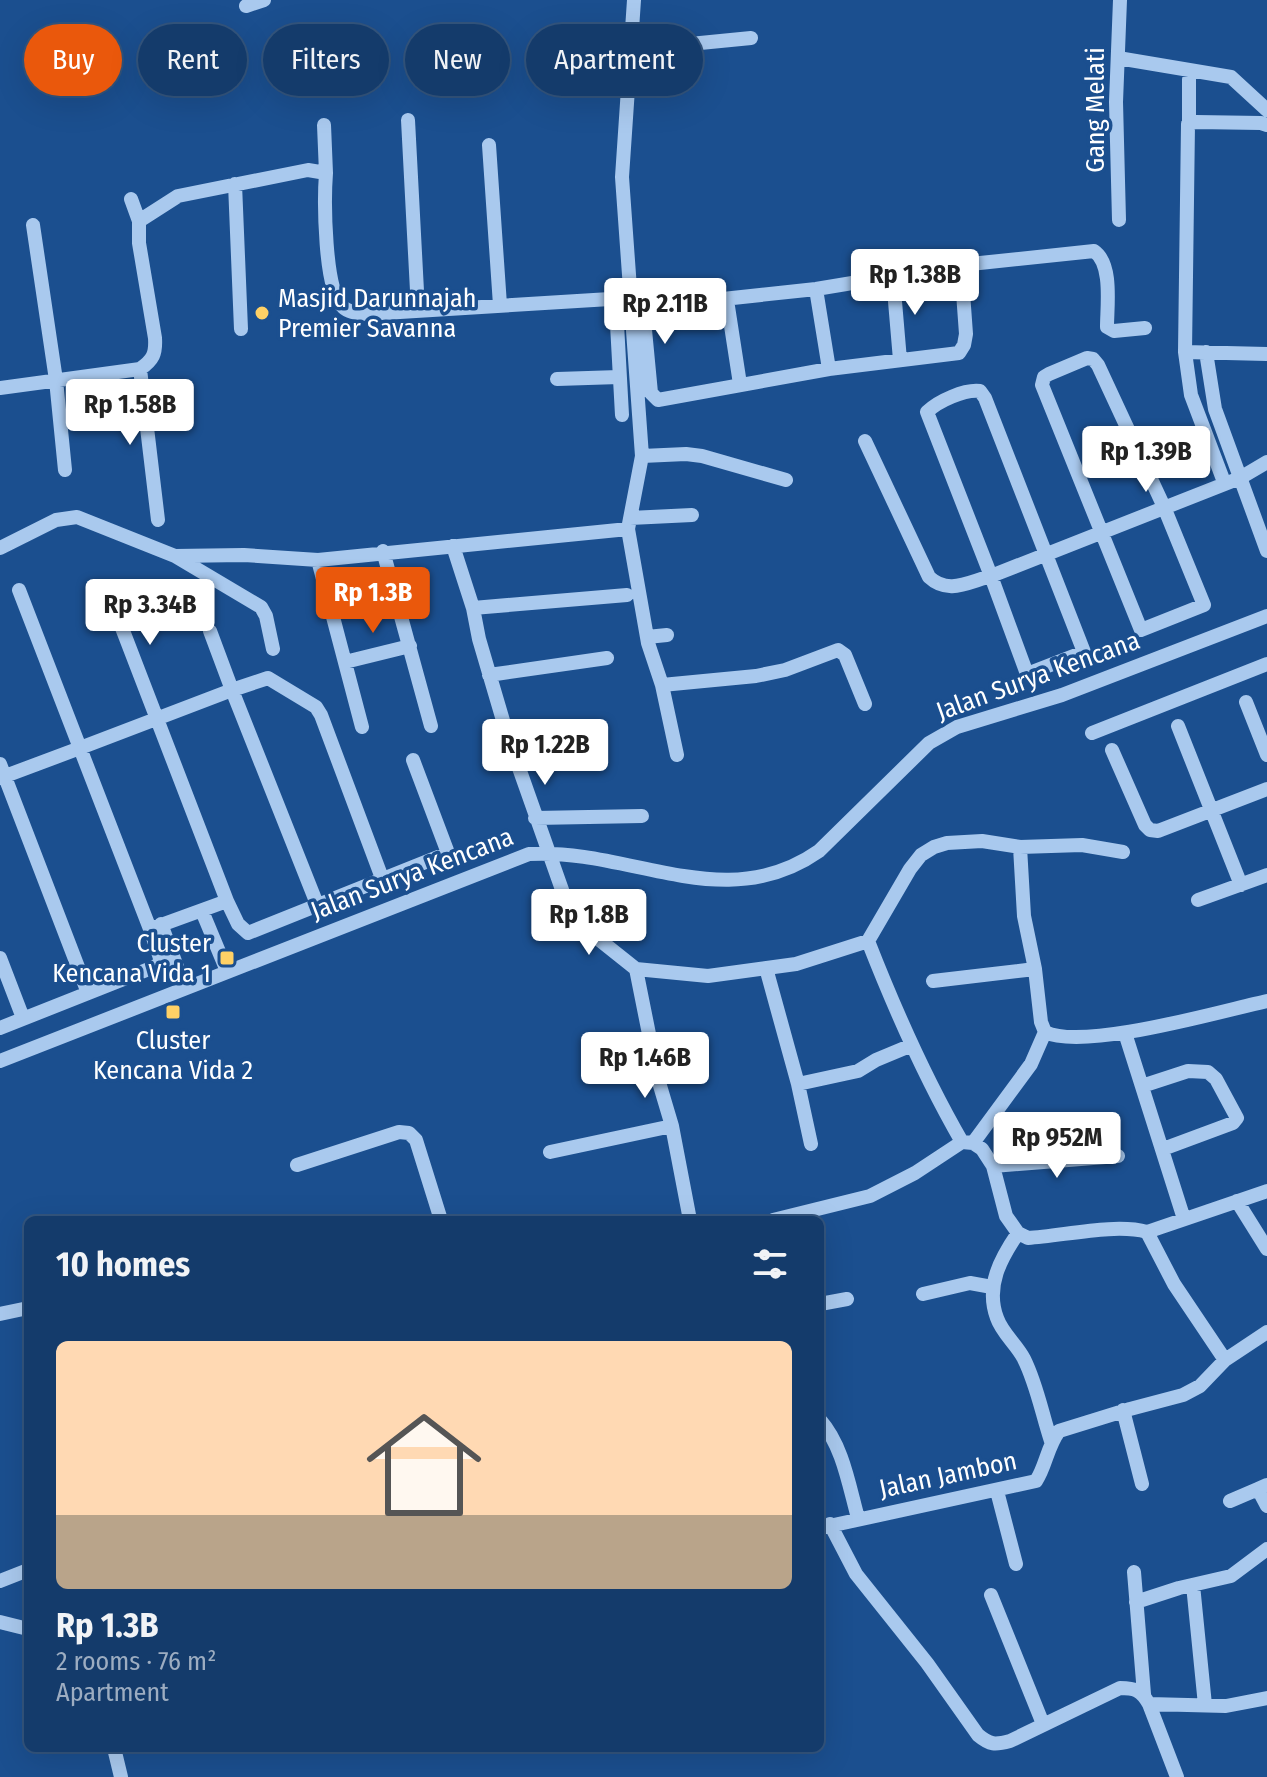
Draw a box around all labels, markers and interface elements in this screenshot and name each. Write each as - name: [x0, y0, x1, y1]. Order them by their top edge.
- chip: Buy: [24, 24, 122, 96]
- chip: Rent: [138, 24, 247, 96]
- chip: Filters: [263, 24, 389, 96]
- chip: New: [405, 24, 510, 96]
- chip: Apartment: [526, 24, 703, 96]
- street label: Gang Melati: [1080, 47, 1111, 173]
- pin: Rp 1.38B: [832, 249, 998, 317]
- text: Rp 1.38B: [869, 259, 961, 290]
- pin: Rp 2.11B: [582, 278, 748, 346]
- place label: Masjid Darunnajah Premier Savanna: [278, 283, 476, 344]
- text: Rp 2.11B: [622, 288, 708, 319]
- marker: Masjid Darunnajah Premier Savanna: [253, 304, 271, 322]
- pin: Rp 1.58B: [47, 379, 213, 447]
- text: Rp 1.58B: [84, 389, 176, 420]
- pin: Rp 1.39B: [1063, 426, 1229, 494]
- text: Rp 1.39B: [1100, 436, 1192, 467]
- pin: Rp 1.3B: [299, 567, 447, 635]
- text: Rp 1.3B: [334, 577, 412, 608]
- pin: Rp 3.34B: [67, 579, 233, 647]
- text: Rp 3.34B: [104, 589, 196, 620]
- street label: Jalan Surya Kencana: [932, 625, 1144, 727]
- pin: Rp 1.22B: [462, 719, 628, 787]
- text: Rp 1.22B: [500, 729, 590, 760]
- street label: Jalan Surya Kencana: [306, 821, 518, 927]
- pin: Rp 1.8B: [515, 889, 663, 957]
- text: Rp 1.8B: [549, 899, 629, 930]
- place label: Cluster Kencana Vida 1: [52, 928, 211, 989]
- marker: Cluster Kencana Vida 1: [218, 949, 236, 967]
- marker: Cluster Kencana Vida 2: [164, 1003, 182, 1021]
- place label: Cluster Kencana Vida 2: [93, 1025, 253, 1086]
- pin: Rp 1.46B: [562, 1032, 728, 1100]
- text: Rp 1.46B: [599, 1042, 691, 1073]
- pin: Rp 952M: [983, 1112, 1131, 1180]
- text: Rp 952M: [1012, 1122, 1102, 1153]
- icon: filters: [748, 1242, 792, 1286]
- text: 10 homes: [56, 1244, 190, 1285]
- icon: home: [352, 1393, 496, 1537]
- street label: Jalan Jambon: [876, 1445, 1020, 1505]
- text: Rp 1.3B: [56, 1605, 158, 1646]
- text: 2 rooms · 76 m²: [56, 1646, 216, 1677]
- text: Apartment: [56, 1677, 169, 1708]

